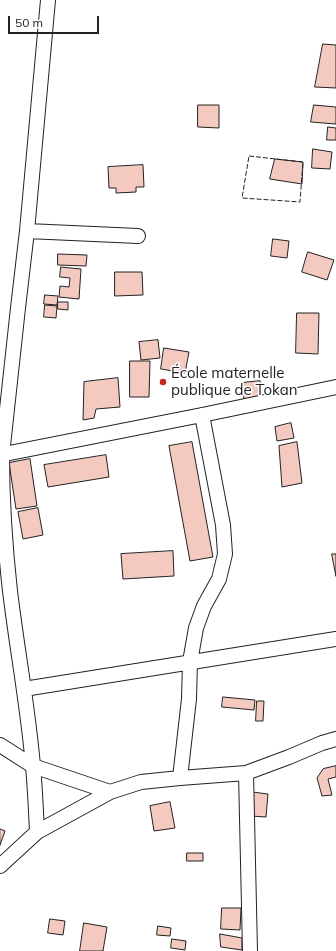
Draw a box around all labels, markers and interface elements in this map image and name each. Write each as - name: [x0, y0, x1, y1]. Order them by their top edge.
- scale bar: [10, 8, 101, 34]
- text: 50 m: [15, 15, 43, 30]
- place label: École maternelle publique de Tokan: [171, 364, 298, 399]
- marker: École maternelle publique de Tokan: [158, 377, 168, 387]

